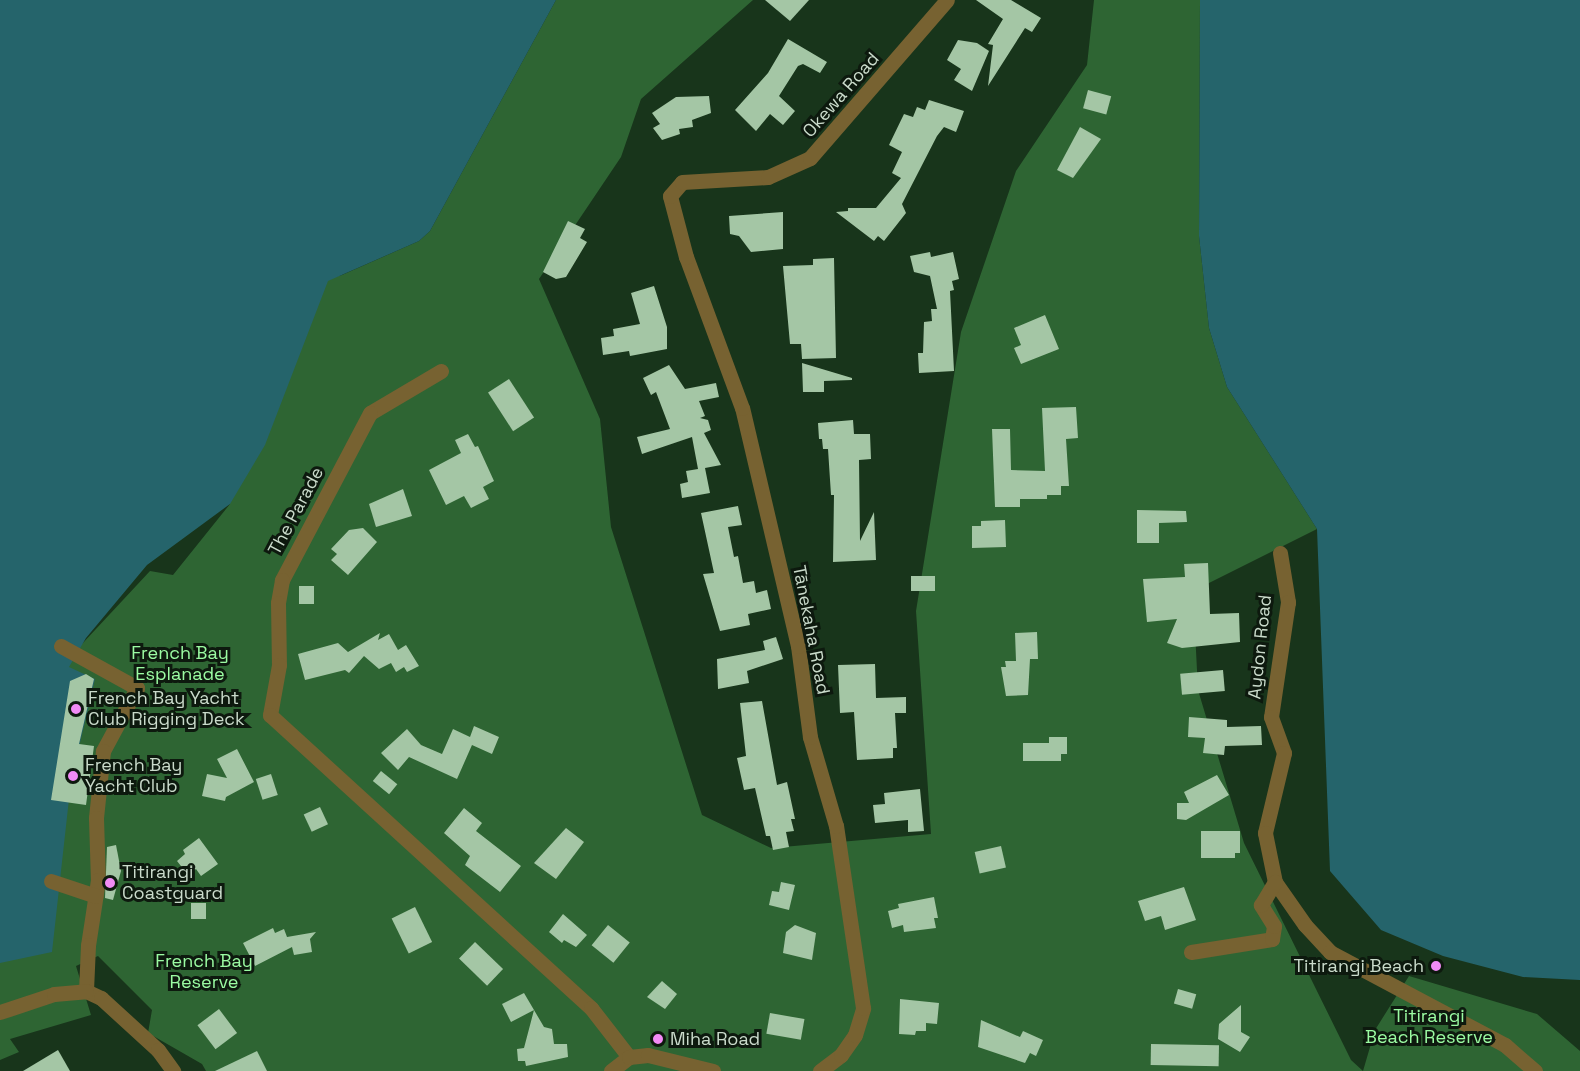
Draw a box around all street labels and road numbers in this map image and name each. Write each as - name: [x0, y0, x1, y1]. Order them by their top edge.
- street label: Okewa Road: [798, 48, 884, 142]
- street label: The Parade: [264, 463, 328, 559]
- street label: Tānekaha Road: [788, 564, 834, 696]
- street label: Aydon Road: [1244, 594, 1276, 700]

